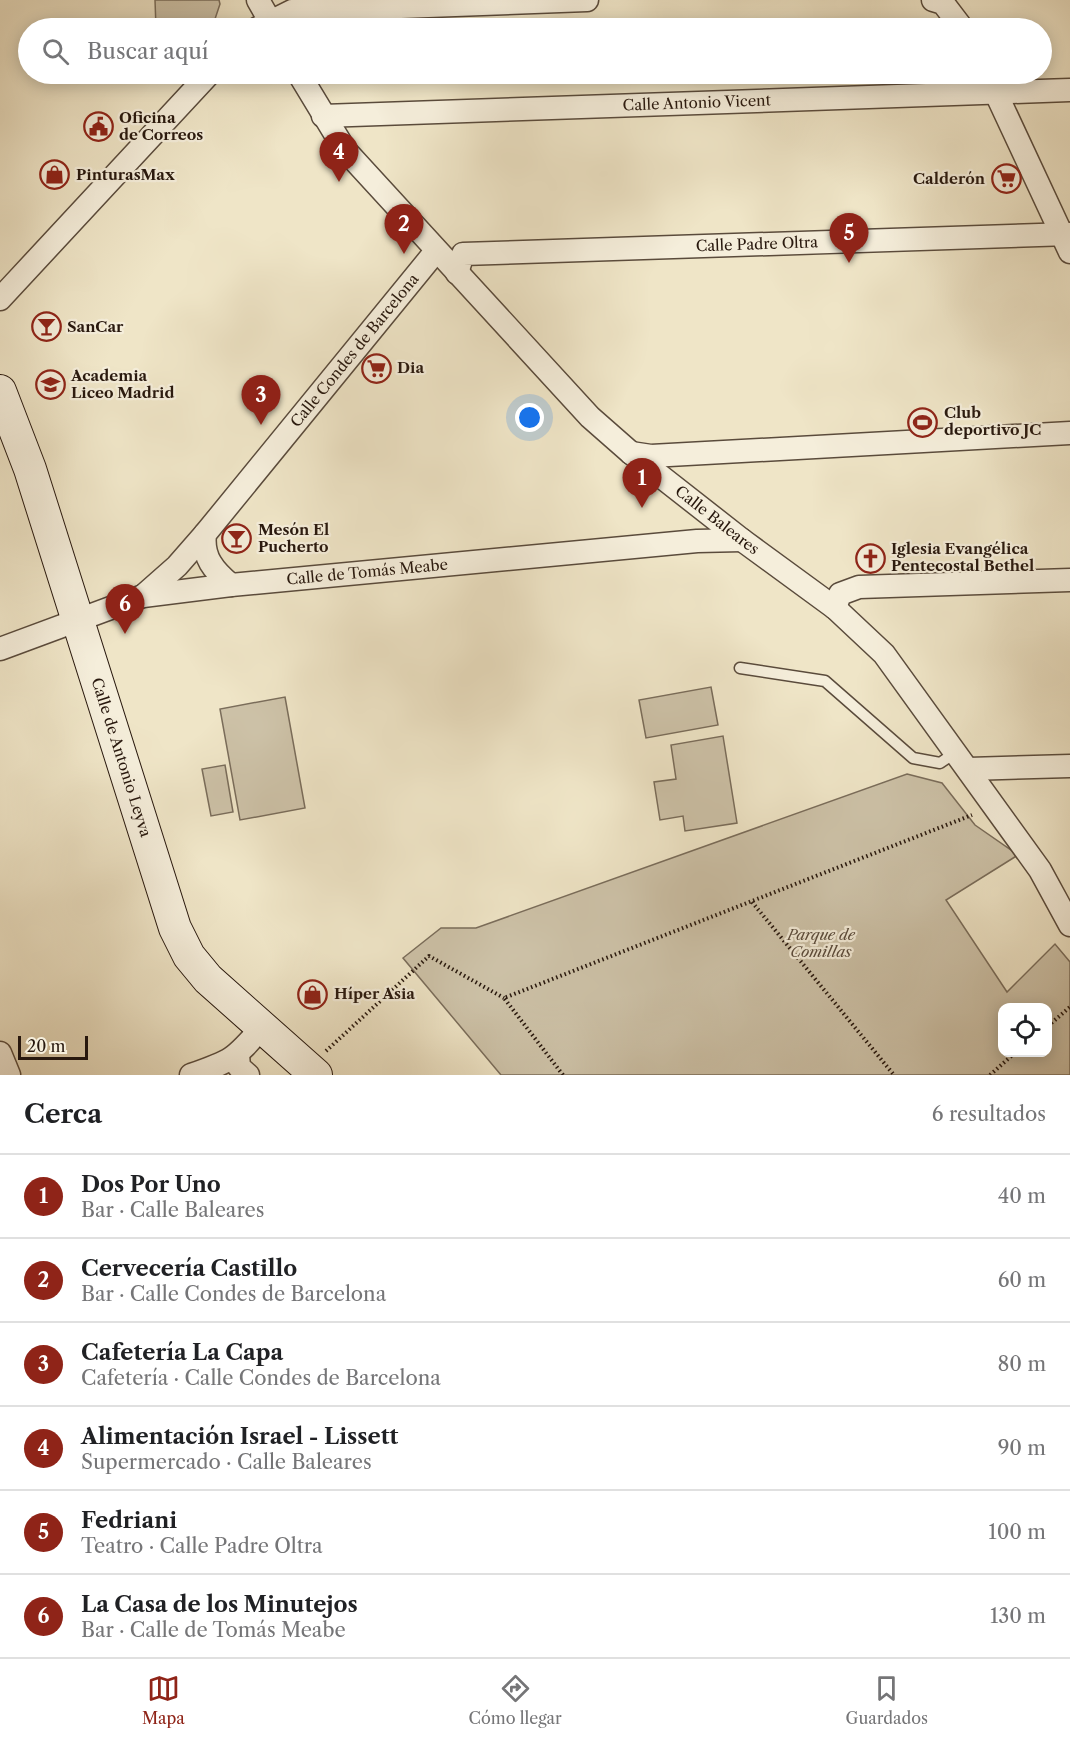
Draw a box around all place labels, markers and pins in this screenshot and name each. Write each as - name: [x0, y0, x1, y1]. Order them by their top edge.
- place label: Oficina de Correos: [119, 108, 203, 144]
- public building icon: Oficina de Correos: [82, 111, 114, 143]
- pin: 4: [320, 132, 358, 182]
- shop icon: PinturasMax: [39, 159, 71, 191]
- supermarket icon: Calderón: [990, 163, 1022, 195]
- place label: PinturasMax: [76, 165, 175, 184]
- place label: Calderón: [913, 169, 986, 188]
- pin: 2: [384, 204, 424, 254]
- pin: 5: [830, 214, 868, 263]
- bar icon: SanCar: [30, 311, 62, 343]
- place label: SanCar: [67, 317, 124, 336]
- supermarket icon: Dia: [360, 352, 392, 384]
- place label: Dia: [397, 358, 424, 377]
- place label: Academia Liceo Madrid: [70, 366, 174, 402]
- school or university icon: Academia Liceo Madrid: [34, 369, 66, 401]
- pin: 3: [242, 376, 280, 425]
- place label: Club deportivo JC: [944, 403, 1041, 439]
- sports icon: Club deportivo JC: [907, 406, 939, 438]
- pin: 1: [622, 458, 662, 508]
- place label: Mesón El Pucherto: [258, 520, 329, 556]
- bar icon: Mesón El Pucherto: [221, 523, 253, 555]
- place label: Iglesia Evangélica Pentecostal Bethel: [891, 539, 1034, 575]
- church icon: Iglesia Evangélica Pentecostal Bethel: [854, 542, 886, 574]
- pin: 6: [106, 584, 144, 634]
- shop icon: Híper Asia: [297, 978, 329, 1010]
- place label: Híper Asia: [334, 984, 415, 1003]

